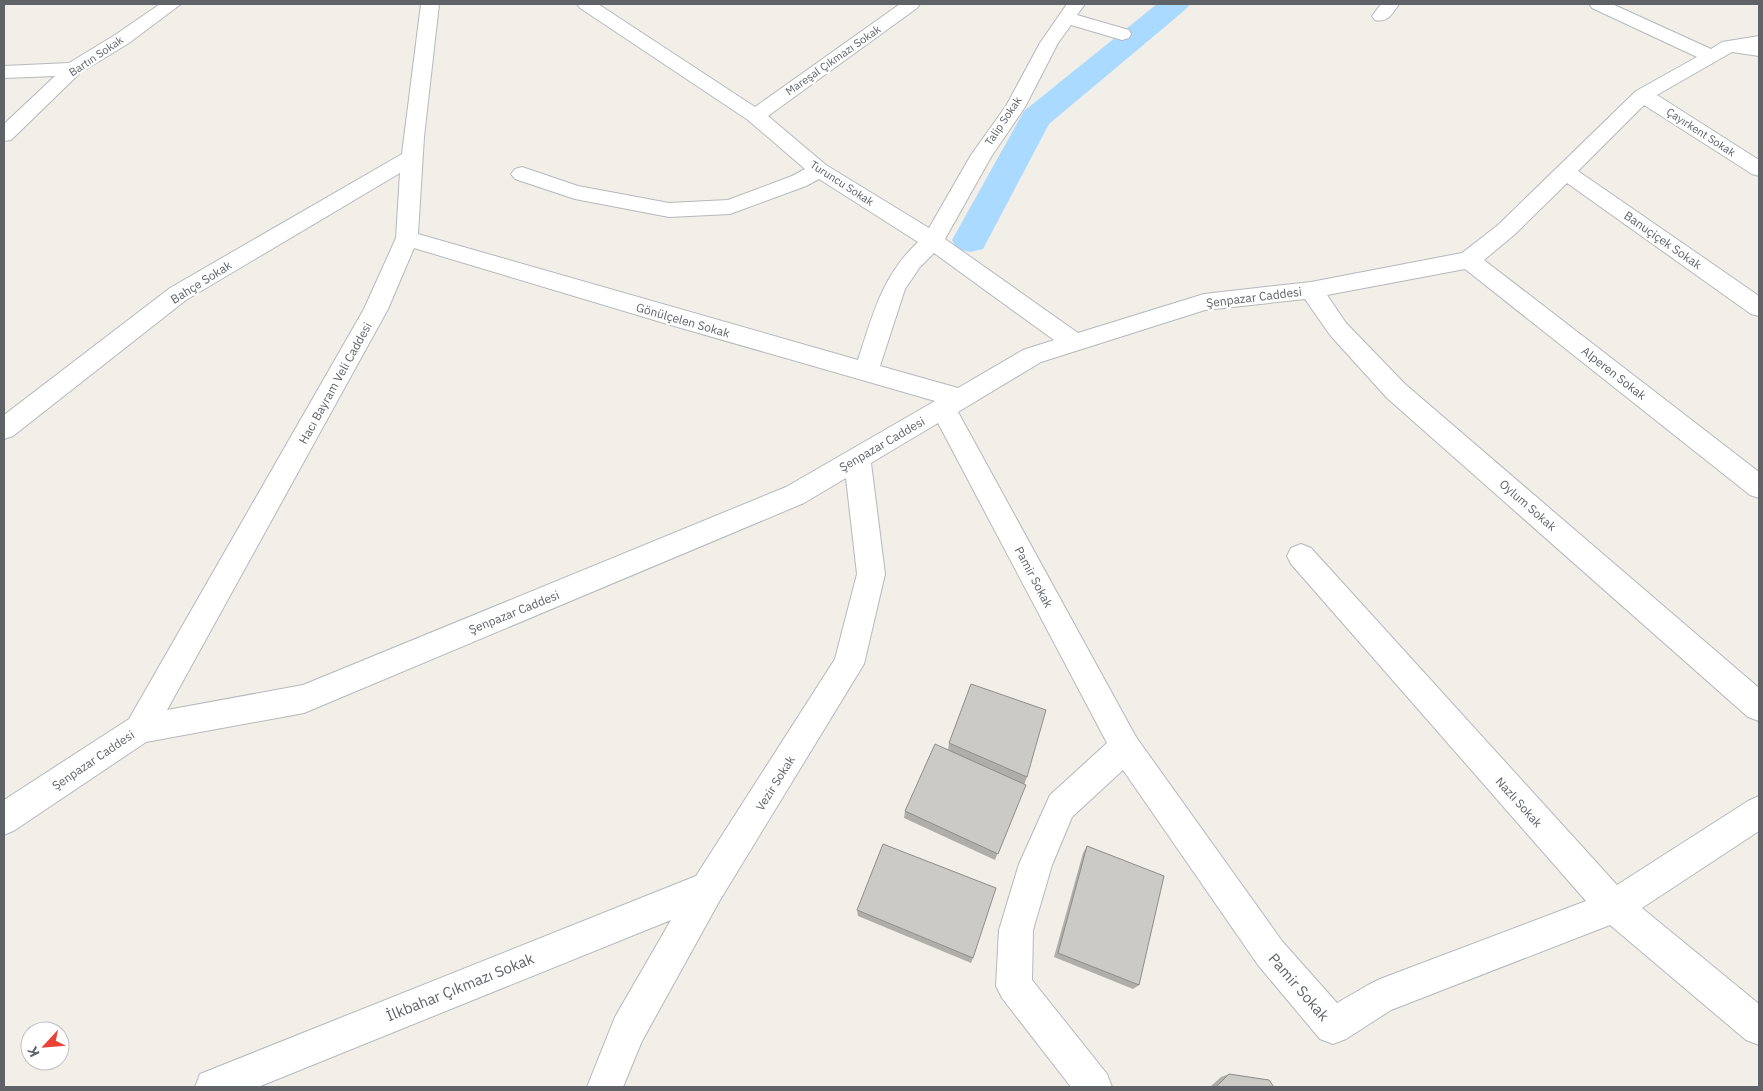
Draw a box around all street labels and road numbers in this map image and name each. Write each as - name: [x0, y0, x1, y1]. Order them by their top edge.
- street label: Mareşal Çıkmazı Sokak: [783, 22, 883, 98]
- street label: Bartın Sokak: [66, 33, 126, 79]
- street label: Talip Sokak: [982, 94, 1025, 148]
- street label: Çayırkent Sokak: [1664, 105, 1738, 160]
- street label: Turuncu Sokak: [808, 157, 877, 209]
- street label: Banuçiçek Sokak: [1621, 208, 1705, 273]
- street label: Bahçe Sokak: [168, 257, 235, 307]
- street label: Şenpazar Caddesi: [1205, 284, 1303, 310]
- street label: Gönülçelen Sokak: [634, 299, 732, 341]
- street label: Hacı Bayram Veli Caddesi: [295, 320, 375, 446]
- street label: Alperen Sokak: [1579, 343, 1650, 403]
- street label: Şenpazar Caddesi: [837, 413, 927, 475]
- street label: Oylum Sokak: [1496, 476, 1560, 534]
- street label: Pamir Sokak: [1012, 544, 1057, 611]
- street label: Şenpazar Caddesi: [467, 587, 561, 637]
- street label: Şenpazar Caddesi: [49, 727, 137, 793]
- street label: Vezir Sokak: [752, 752, 798, 813]
- street label: Nazlı Sokak: [1493, 774, 1546, 831]
- street label: İlkbahar Çıkmazı Sokak: [383, 949, 537, 1025]
- street label: Pamir Sokak: [1264, 949, 1334, 1025]

